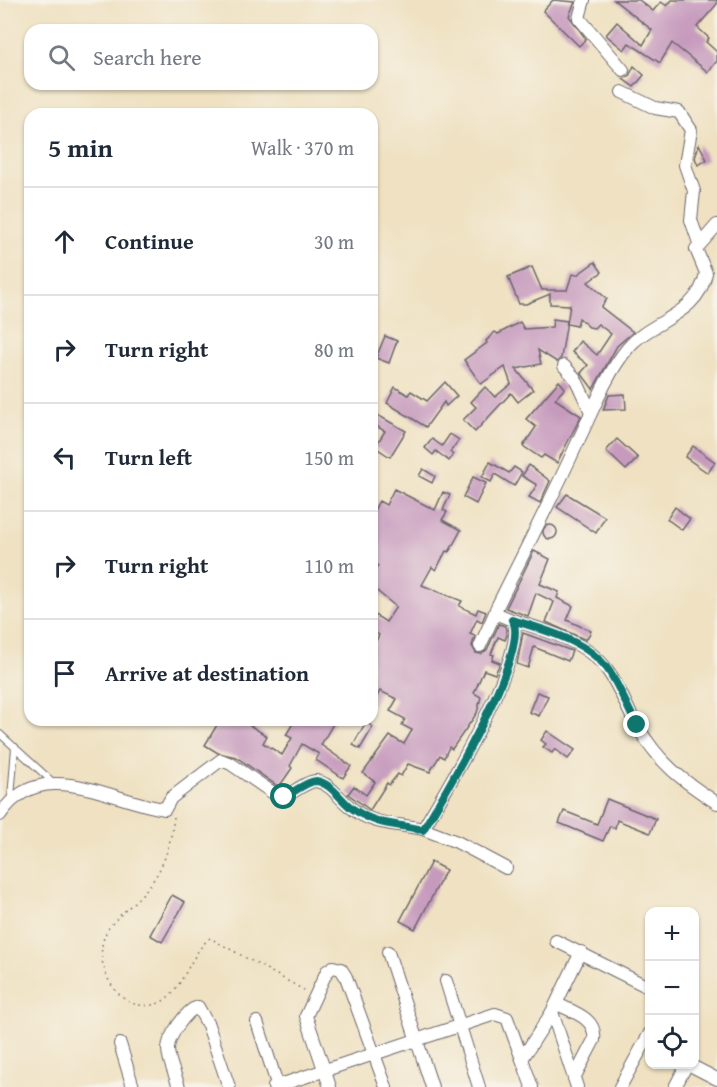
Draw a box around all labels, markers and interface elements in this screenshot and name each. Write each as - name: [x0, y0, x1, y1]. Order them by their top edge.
- search box: [24, 24, 378, 90]
- icon: search: [45, 41, 78, 74]
- text: Search here: [93, 41, 202, 73]
- text: 5 min: [48, 128, 113, 167]
- text: Walk · 370 m: [251, 133, 354, 162]
- icon: ahead: [48, 225, 81, 258]
- text: Continue: [105, 225, 194, 257]
- text: 30 m: [314, 227, 354, 256]
- icon: right: [48, 333, 81, 366]
- text: Turn right: [105, 333, 208, 365]
- text: 80 m: [314, 335, 354, 364]
- icon: left: [48, 441, 81, 474]
- text: Turn left: [105, 441, 192, 473]
- text: 150 m: [304, 443, 354, 472]
- icon: right: [48, 549, 81, 582]
- text: Turn right: [105, 549, 208, 581]
- text: 110 m: [304, 551, 354, 580]
- icon: arrive: [48, 657, 81, 690]
- text: Arrive at destination: [105, 657, 309, 689]
- route end: [623, 711, 649, 737]
- route start: [270, 783, 296, 809]
- map controls: [645, 907, 699, 1069]
- button: +: [645, 907, 699, 961]
- button: −: [645, 961, 699, 1015]
- button: locate: [645, 1015, 699, 1069]

